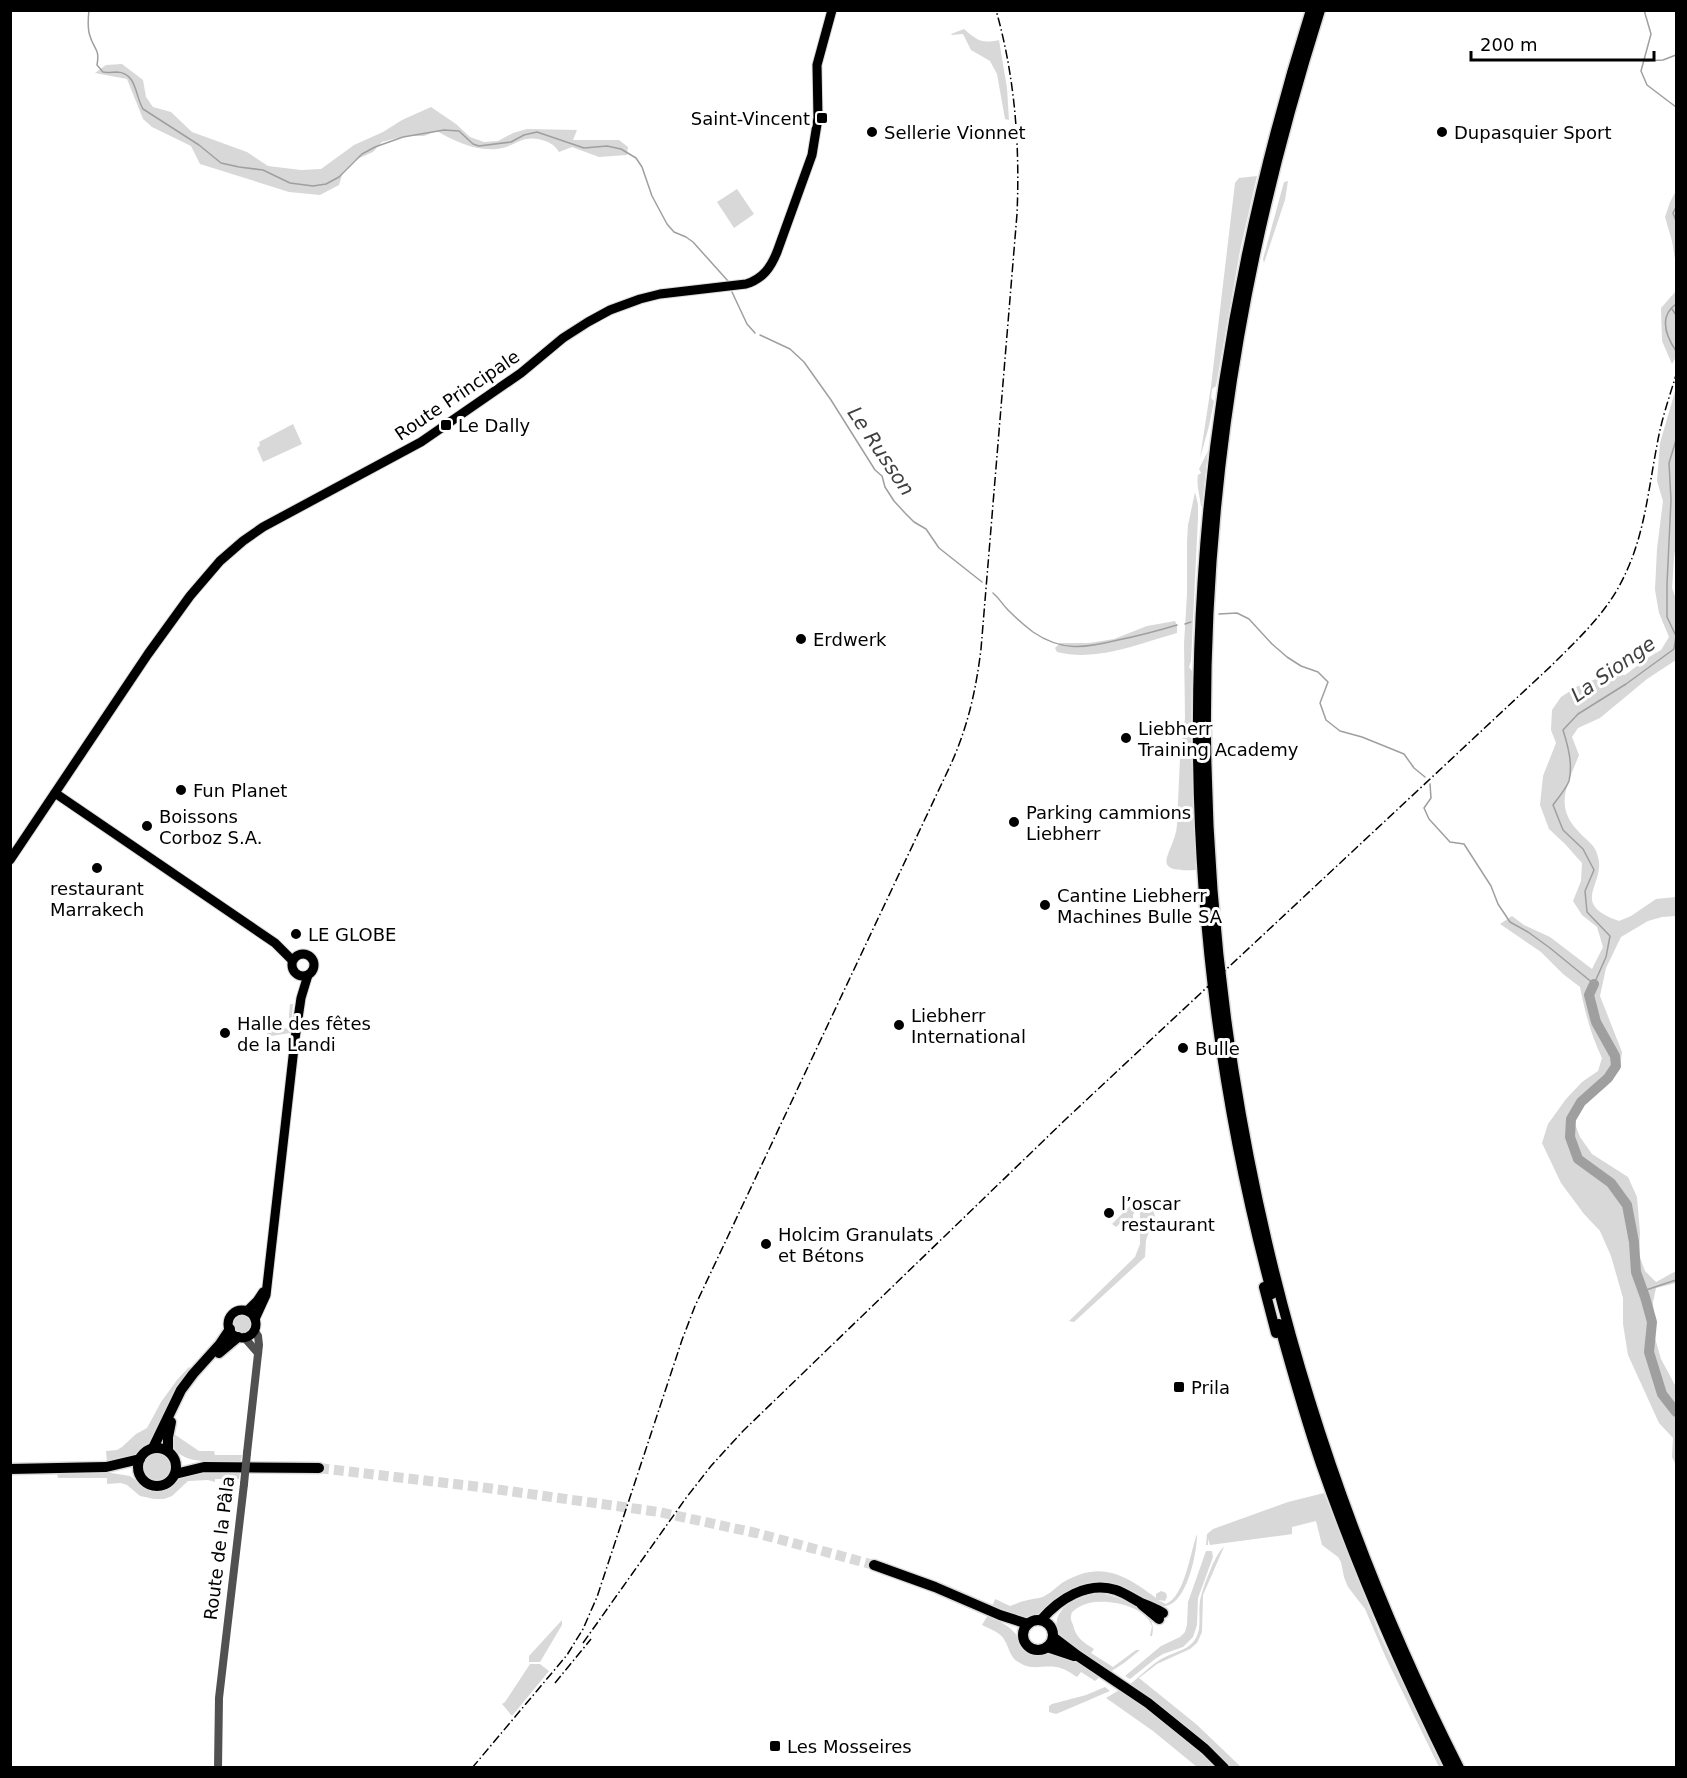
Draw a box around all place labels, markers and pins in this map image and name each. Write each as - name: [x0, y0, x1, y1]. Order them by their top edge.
- place label: Saint-Vincent: [691, 108, 810, 129]
- marker: Saint-Vincent: [815, 111, 829, 125]
- place label: Sellerie Vionnet: [884, 122, 1026, 143]
- place label: Dupasquier Sport: [1454, 122, 1611, 143]
- marker: Sellerie Vionnet: [865, 125, 879, 139]
- marker: Dupasquier Sport: [1435, 125, 1449, 139]
- place label: Le Dally: [458, 415, 530, 436]
- marker: Le Dally: [439, 418, 453, 432]
- place label: Erdwerk: [813, 629, 887, 650]
- marker: Erdwerk: [794, 632, 808, 646]
- place label: Liebherr Training Academy: [1137, 718, 1299, 760]
- marker: Liebherr Training Academy: [1119, 731, 1133, 745]
- place label: Fun Planet: [193, 780, 287, 801]
- marker: Fun Planet: [174, 783, 188, 797]
- place label: Parking cammions Liebherr: [1026, 802, 1191, 844]
- place label: Boissons Corboz S.A.: [159, 806, 262, 848]
- marker: Parking cammions Liebherr: [1007, 815, 1021, 829]
- marker: Boissons Corboz S.A.: [140, 819, 154, 833]
- marker: restaurant Marrakech: [90, 861, 104, 875]
- place label: restaurant Marrakech: [50, 878, 144, 920]
- place label: Cantine Liebherr Machines Bulle SA: [1057, 885, 1223, 927]
- marker: Cantine Liebherr Machines Bulle SA: [1038, 898, 1052, 912]
- place label: LE GLOBE: [308, 924, 396, 945]
- marker: LE GLOBE: [289, 927, 303, 941]
- place label: Liebherr International: [911, 1005, 1026, 1047]
- place label: Halle des fêtes de la Landi: [237, 1013, 371, 1055]
- marker: Liebherr International: [892, 1018, 906, 1032]
- marker: Halle des fêtes de la Landi: [218, 1026, 232, 1040]
- place label: Bulle: [1195, 1038, 1240, 1059]
- marker: Bulle: [1176, 1041, 1190, 1055]
- place label: l’oscar restaurant: [1121, 1193, 1215, 1235]
- marker: l’oscar restaurant: [1102, 1206, 1116, 1220]
- place label: Holcim Granulats et Bétons: [778, 1224, 933, 1266]
- marker: Holcim Granulats et Bétons: [759, 1237, 773, 1251]
- place label: Prila: [1191, 1377, 1230, 1398]
- marker: Prila: [1172, 1380, 1186, 1394]
- place label: Les Mosseires: [787, 1736, 912, 1757]
- marker: Les Mosseires: [768, 1739, 782, 1753]

